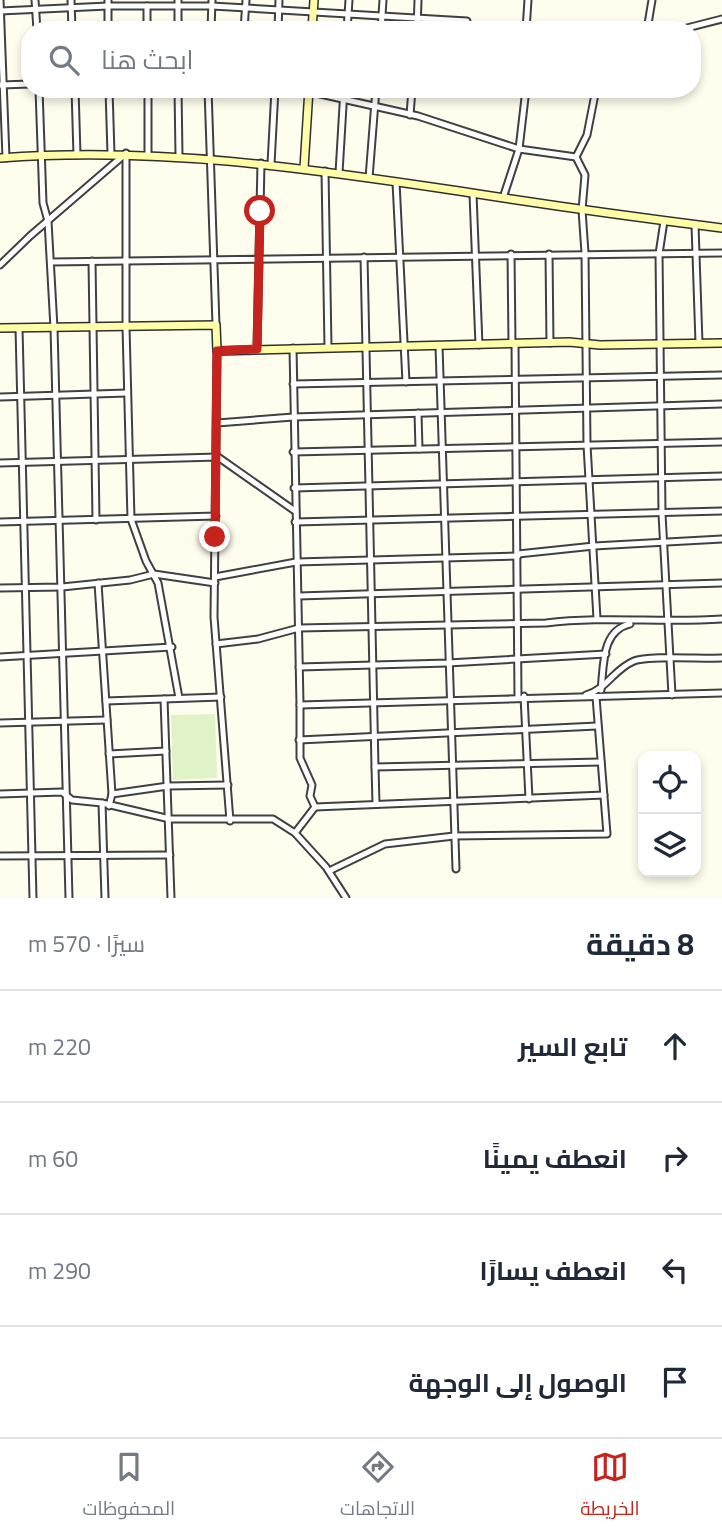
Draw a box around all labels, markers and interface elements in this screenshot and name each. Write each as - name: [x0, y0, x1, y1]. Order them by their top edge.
- search box: [21, 21, 701, 98]
- text: ابحث هنا: [101, 35, 194, 84]
- icon: search: [45, 41, 83, 79]
- route start: [244, 195, 275, 226]
- route end: [199, 521, 230, 552]
- map controls: [638, 751, 701, 877]
- button: locate: [638, 751, 701, 814]
- button: layers: [638, 814, 701, 877]
- text: 8 دقيقة: [586, 916, 694, 972]
- text: سيرًا · 570 m: [28, 922, 145, 965]
- text: تابع السير: [518, 1022, 627, 1071]
- text: 220 m: [28, 1025, 91, 1068]
- icon: ahead: [656, 1027, 694, 1065]
- text: انعطف يمينًا: [483, 1134, 627, 1183]
- text: 60 m: [28, 1137, 78, 1180]
- icon: right: [656, 1139, 694, 1177]
- text: انعطف يسارًا: [480, 1246, 627, 1295]
- text: 290 m: [28, 1249, 91, 1292]
- icon: left: [656, 1251, 694, 1289]
- text: الوصول إلى الوجهة: [409, 1358, 627, 1407]
- icon: arrive: [656, 1363, 694, 1401]
- tab: المحفوظات: [83, 1448, 175, 1526]
- tab: الاتجاهات: [340, 1448, 415, 1526]
- tab: الخريطة: [580, 1448, 640, 1526]

